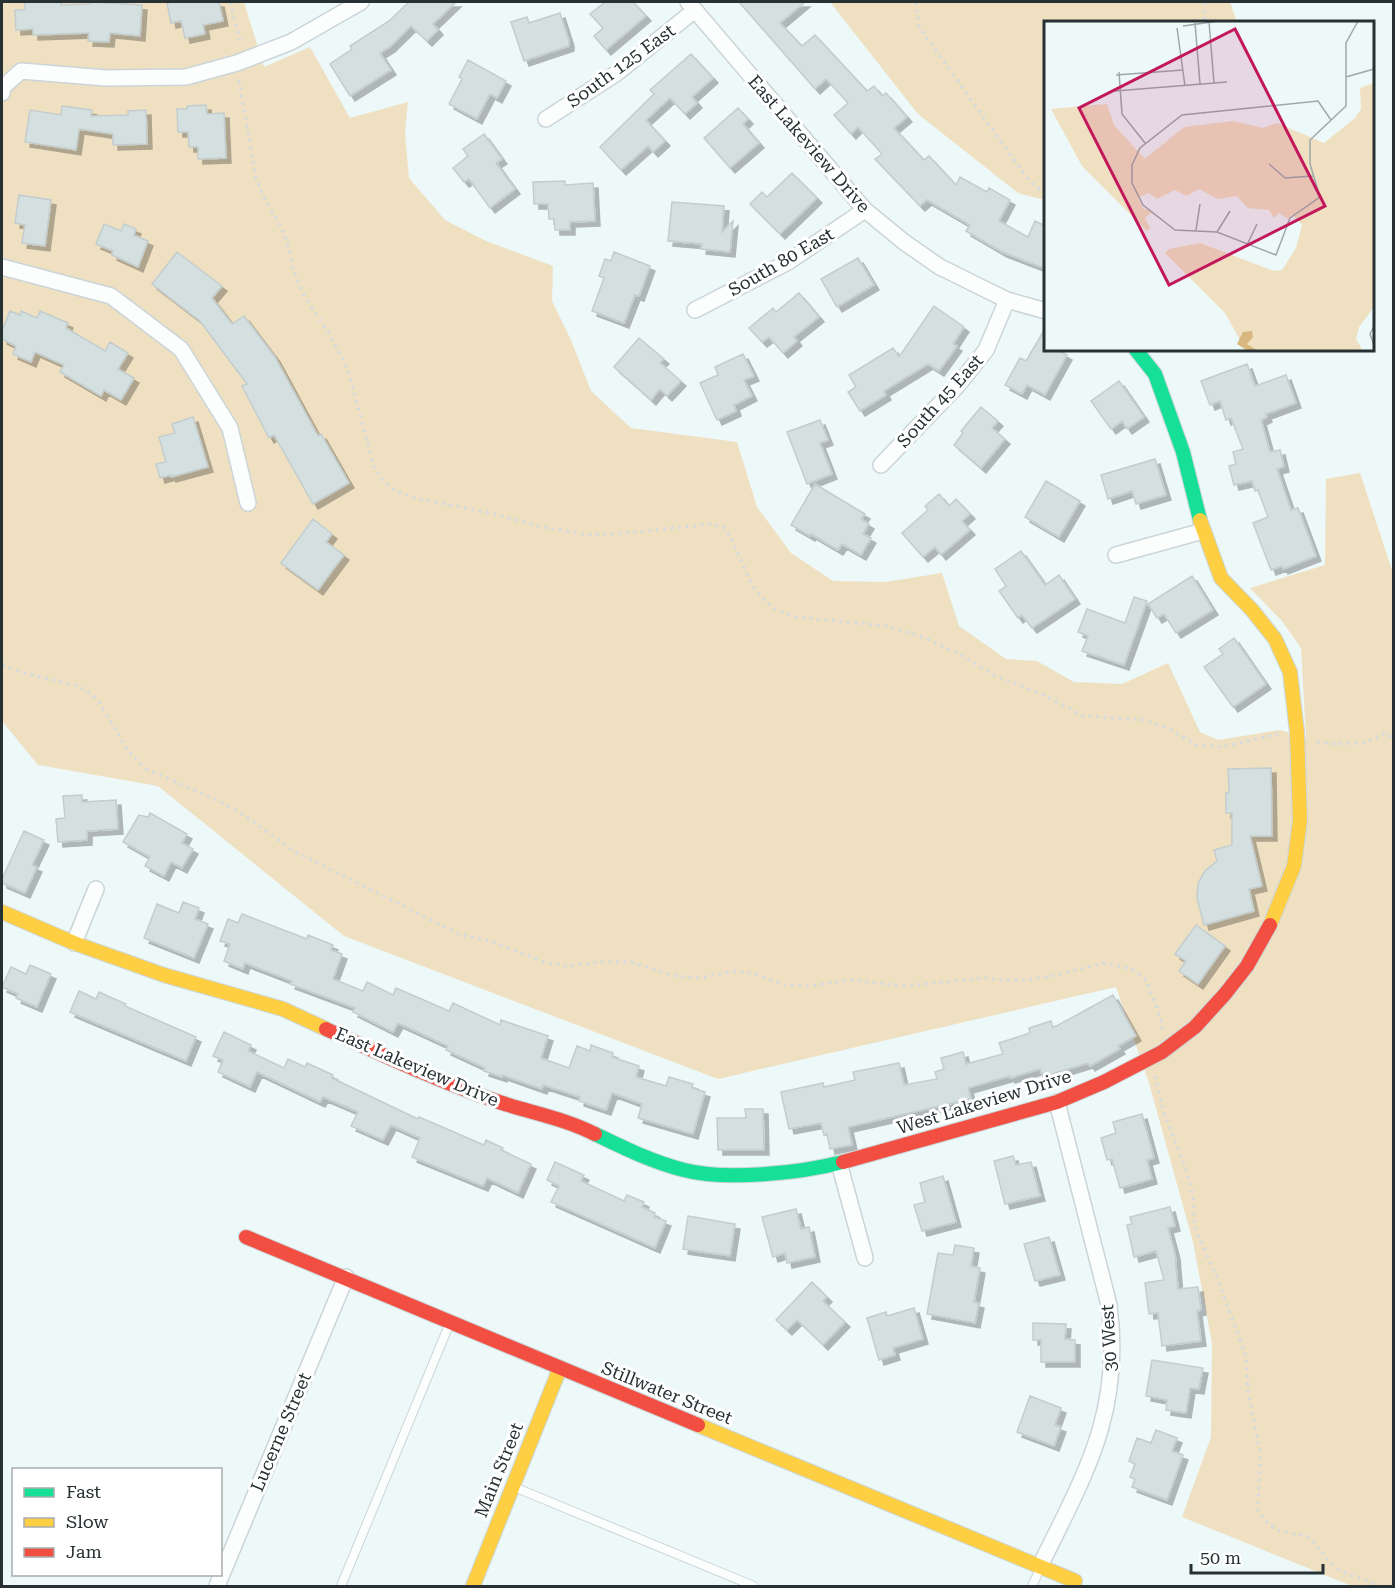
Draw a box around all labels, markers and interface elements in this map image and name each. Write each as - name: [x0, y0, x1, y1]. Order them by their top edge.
- street label: South 125 East: [563, 19, 679, 112]
- inset map: [1044, 21, 1374, 351]
- street label: East Lakeview Drive: [744, 71, 875, 217]
- street label: South 80 East: [724, 223, 837, 300]
- street label: South 45 East: [892, 350, 987, 452]
- street label: East Lakeview Drive: [332, 1023, 502, 1110]
- street label: West Lakeview Drive: [894, 1065, 1074, 1138]
- street label: 30 West: [1096, 1304, 1121, 1372]
- street label: Stillwater Street: [599, 1357, 736, 1428]
- street label: Lucerne Street: [246, 1369, 315, 1495]
- street label: Main Street: [470, 1419, 527, 1520]
- legend: [12, 1468, 222, 1576]
- text: Fast: [66, 1481, 101, 1502]
- text: Slow: [66, 1511, 108, 1532]
- scale bar: [1191, 1537, 1323, 1575]
- text: Jam: [66, 1541, 102, 1562]
- text: 50 m: [1200, 1547, 1241, 1568]

